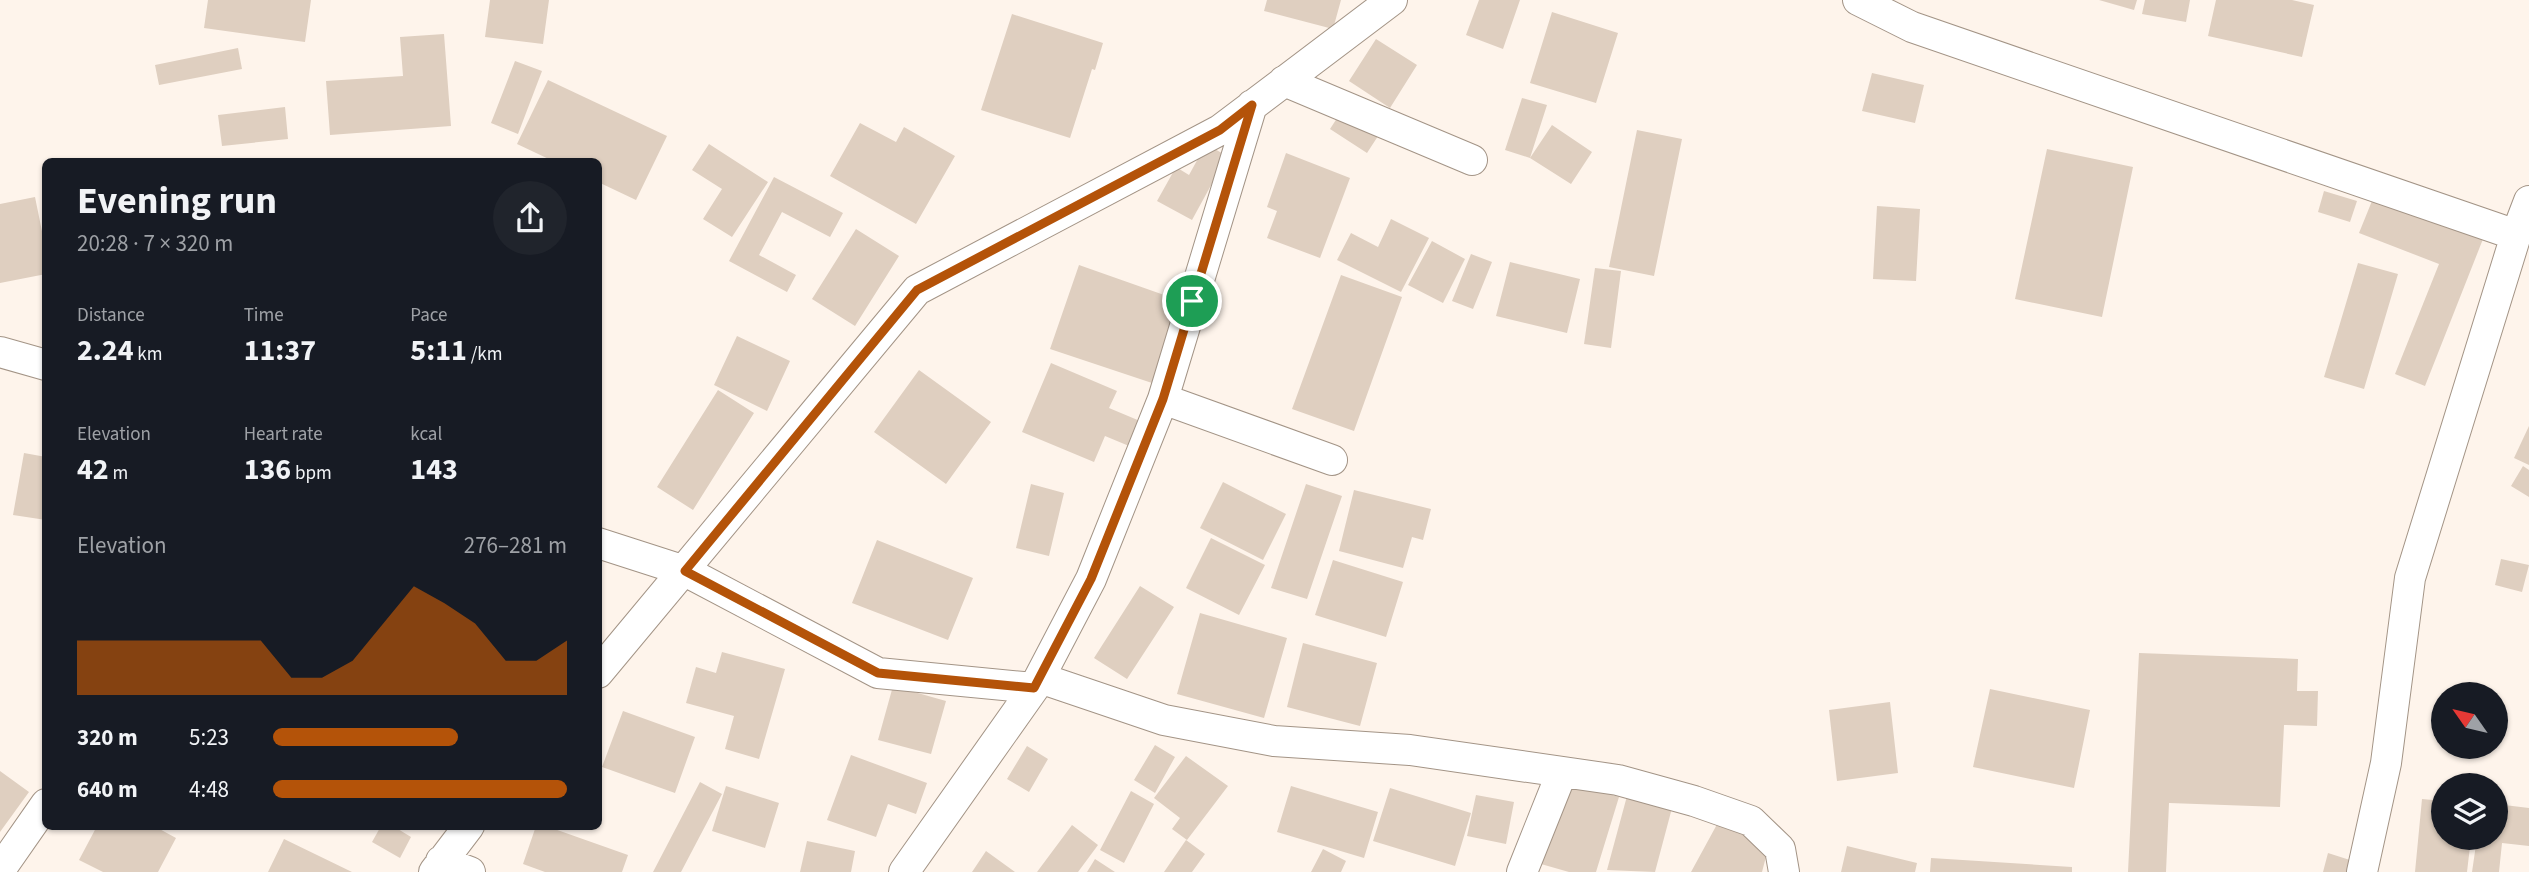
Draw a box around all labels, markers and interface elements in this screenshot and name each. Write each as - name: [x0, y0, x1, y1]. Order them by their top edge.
- text: Evening run: [77, 174, 277, 228]
- button: share: [493, 181, 567, 255]
- text: 20:28 · 7 × 320 m: [77, 227, 233, 260]
- pin: [1162, 271, 1222, 331]
- icon: arrive: [1173, 282, 1211, 320]
- text: Distance: [77, 302, 145, 329]
- text: Time: [244, 302, 284, 329]
- text: Pace: [410, 302, 448, 329]
- text: 2.24: [77, 329, 134, 372]
- text: 11:37: [244, 329, 316, 372]
- text: 5:11: [410, 329, 467, 372]
- text: km: [134, 341, 163, 368]
- text: /km: [467, 341, 502, 368]
- text: Elevation: [77, 421, 151, 448]
- text: Heart rate: [244, 421, 323, 448]
- text: kcal: [410, 421, 442, 448]
- text: 42: [77, 448, 109, 491]
- text: 136: [244, 448, 291, 491]
- text: 143: [410, 448, 458, 491]
- text: m: [109, 460, 128, 487]
- text: bpm: [291, 460, 332, 487]
- text: Elevation: [77, 529, 167, 562]
- text: 276–281 m: [464, 529, 567, 562]
- north arrow: [2431, 682, 2508, 760]
- map controls: [2431, 682, 2508, 850]
- text: 320 m: [77, 721, 138, 754]
- text: 5:23: [189, 721, 229, 754]
- text: 640 m: [77, 773, 138, 806]
- text: 4:48: [189, 773, 229, 806]
- button: layers: [2431, 773, 2508, 850]

